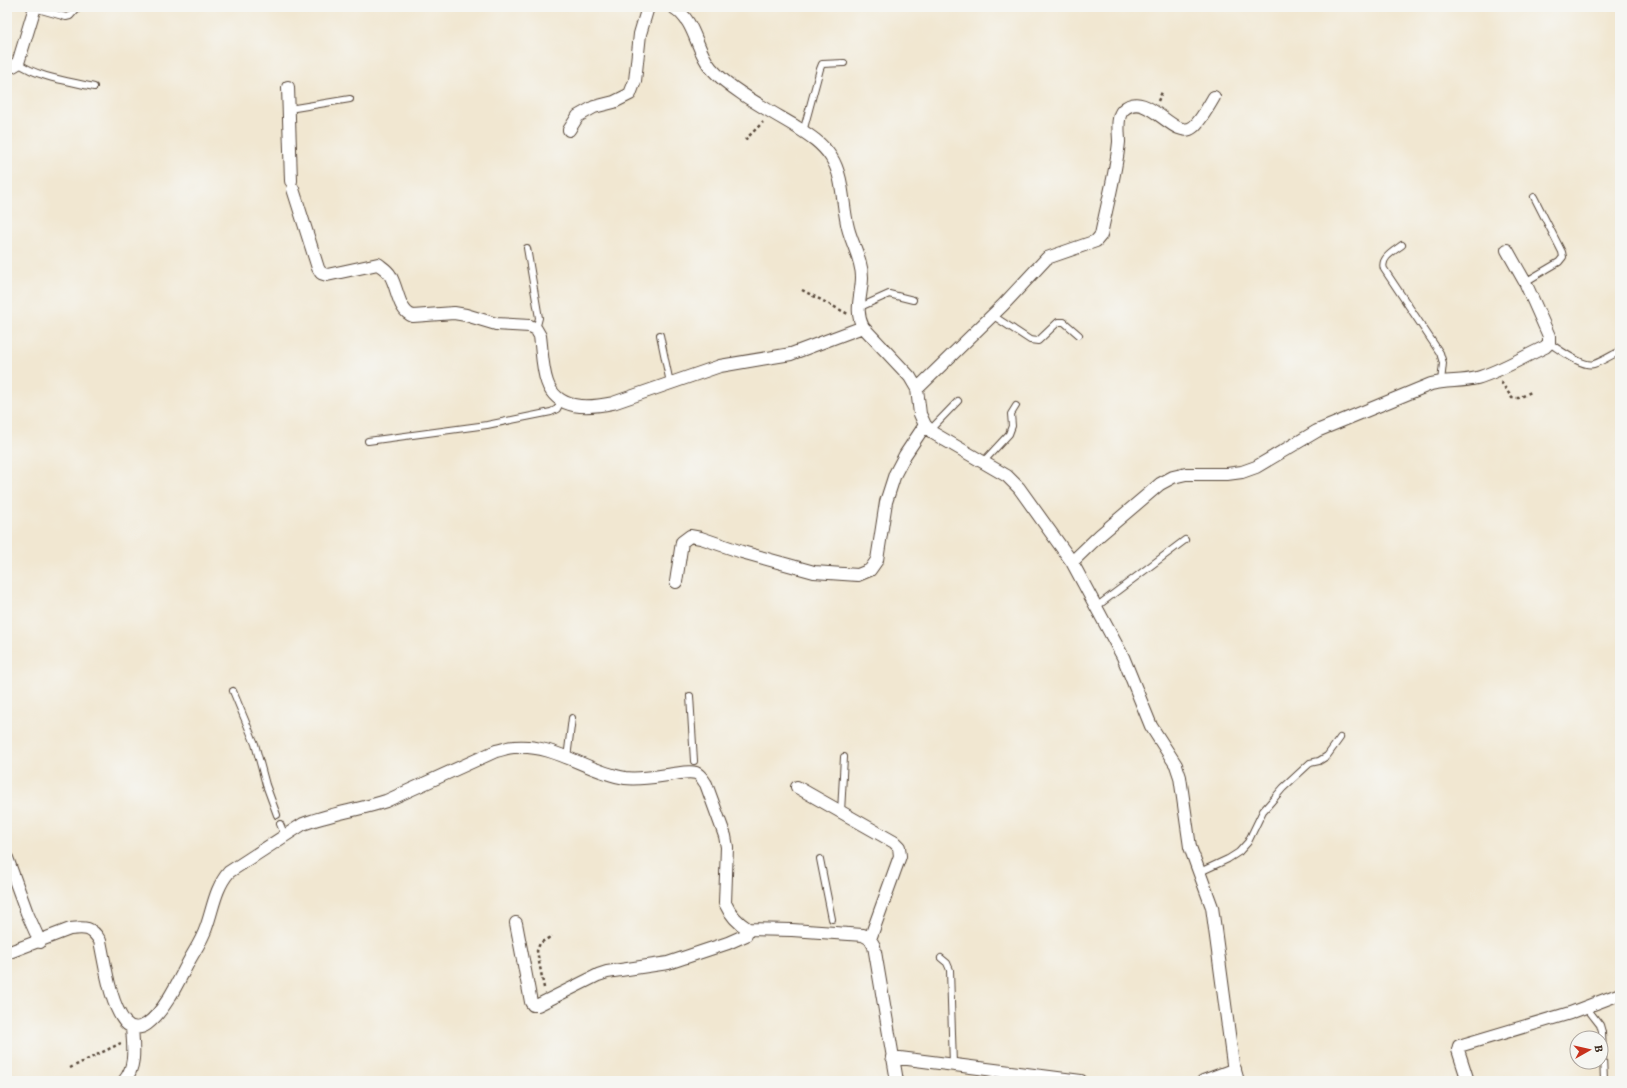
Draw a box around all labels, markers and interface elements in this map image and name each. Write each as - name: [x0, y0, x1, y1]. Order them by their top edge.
- north arrow: [1569, 1030, 1609, 1070]
- text: B: [1589, 1044, 1605, 1054]

